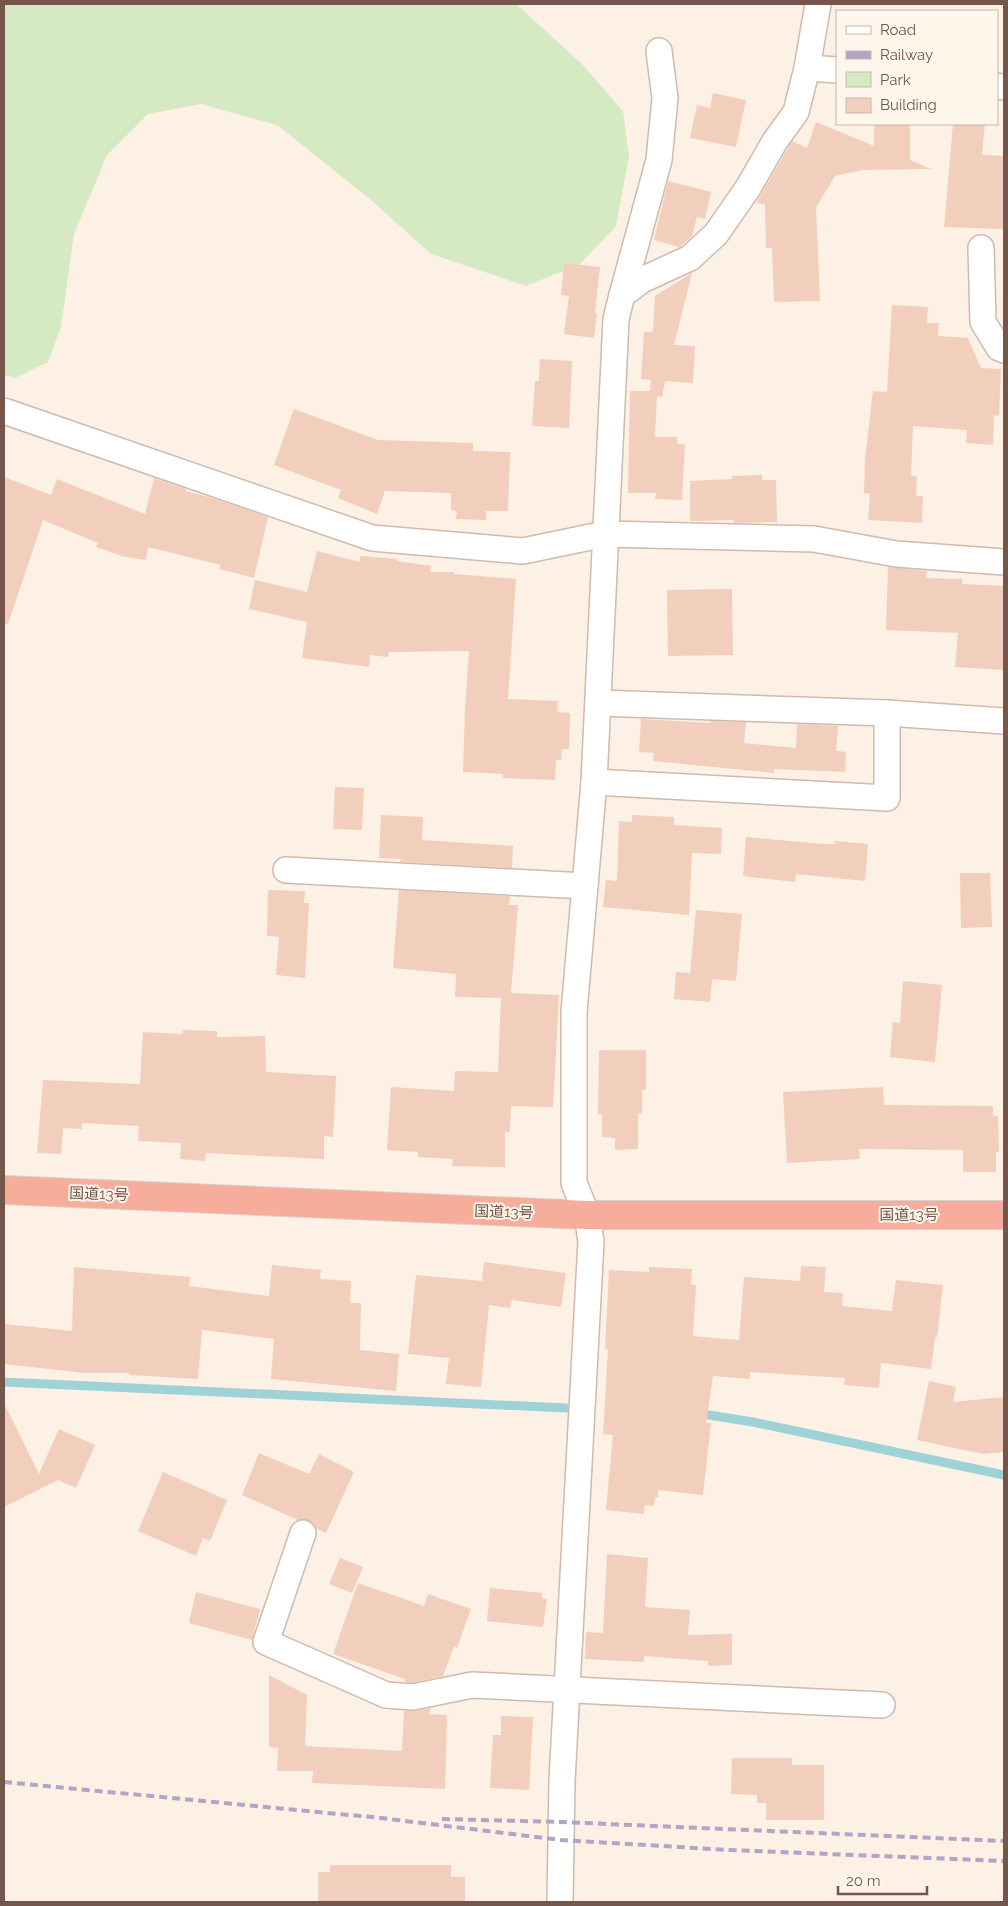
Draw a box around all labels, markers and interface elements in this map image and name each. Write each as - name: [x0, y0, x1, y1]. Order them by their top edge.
- legend: [836, 10, 998, 125]
- text: Road: [880, 21, 916, 39]
- text: Railway: [880, 46, 933, 64]
- text: Park: [880, 71, 911, 89]
- text: Building: [880, 96, 937, 114]
- street label: 国道13号: [69, 1184, 129, 1204]
- street label: 国道13号: [474, 1202, 534, 1222]
- street label: 国道13号: [879, 1206, 939, 1224]
- scale bar: [838, 1864, 927, 1896]
- text: 20 m: [846, 1872, 881, 1890]

